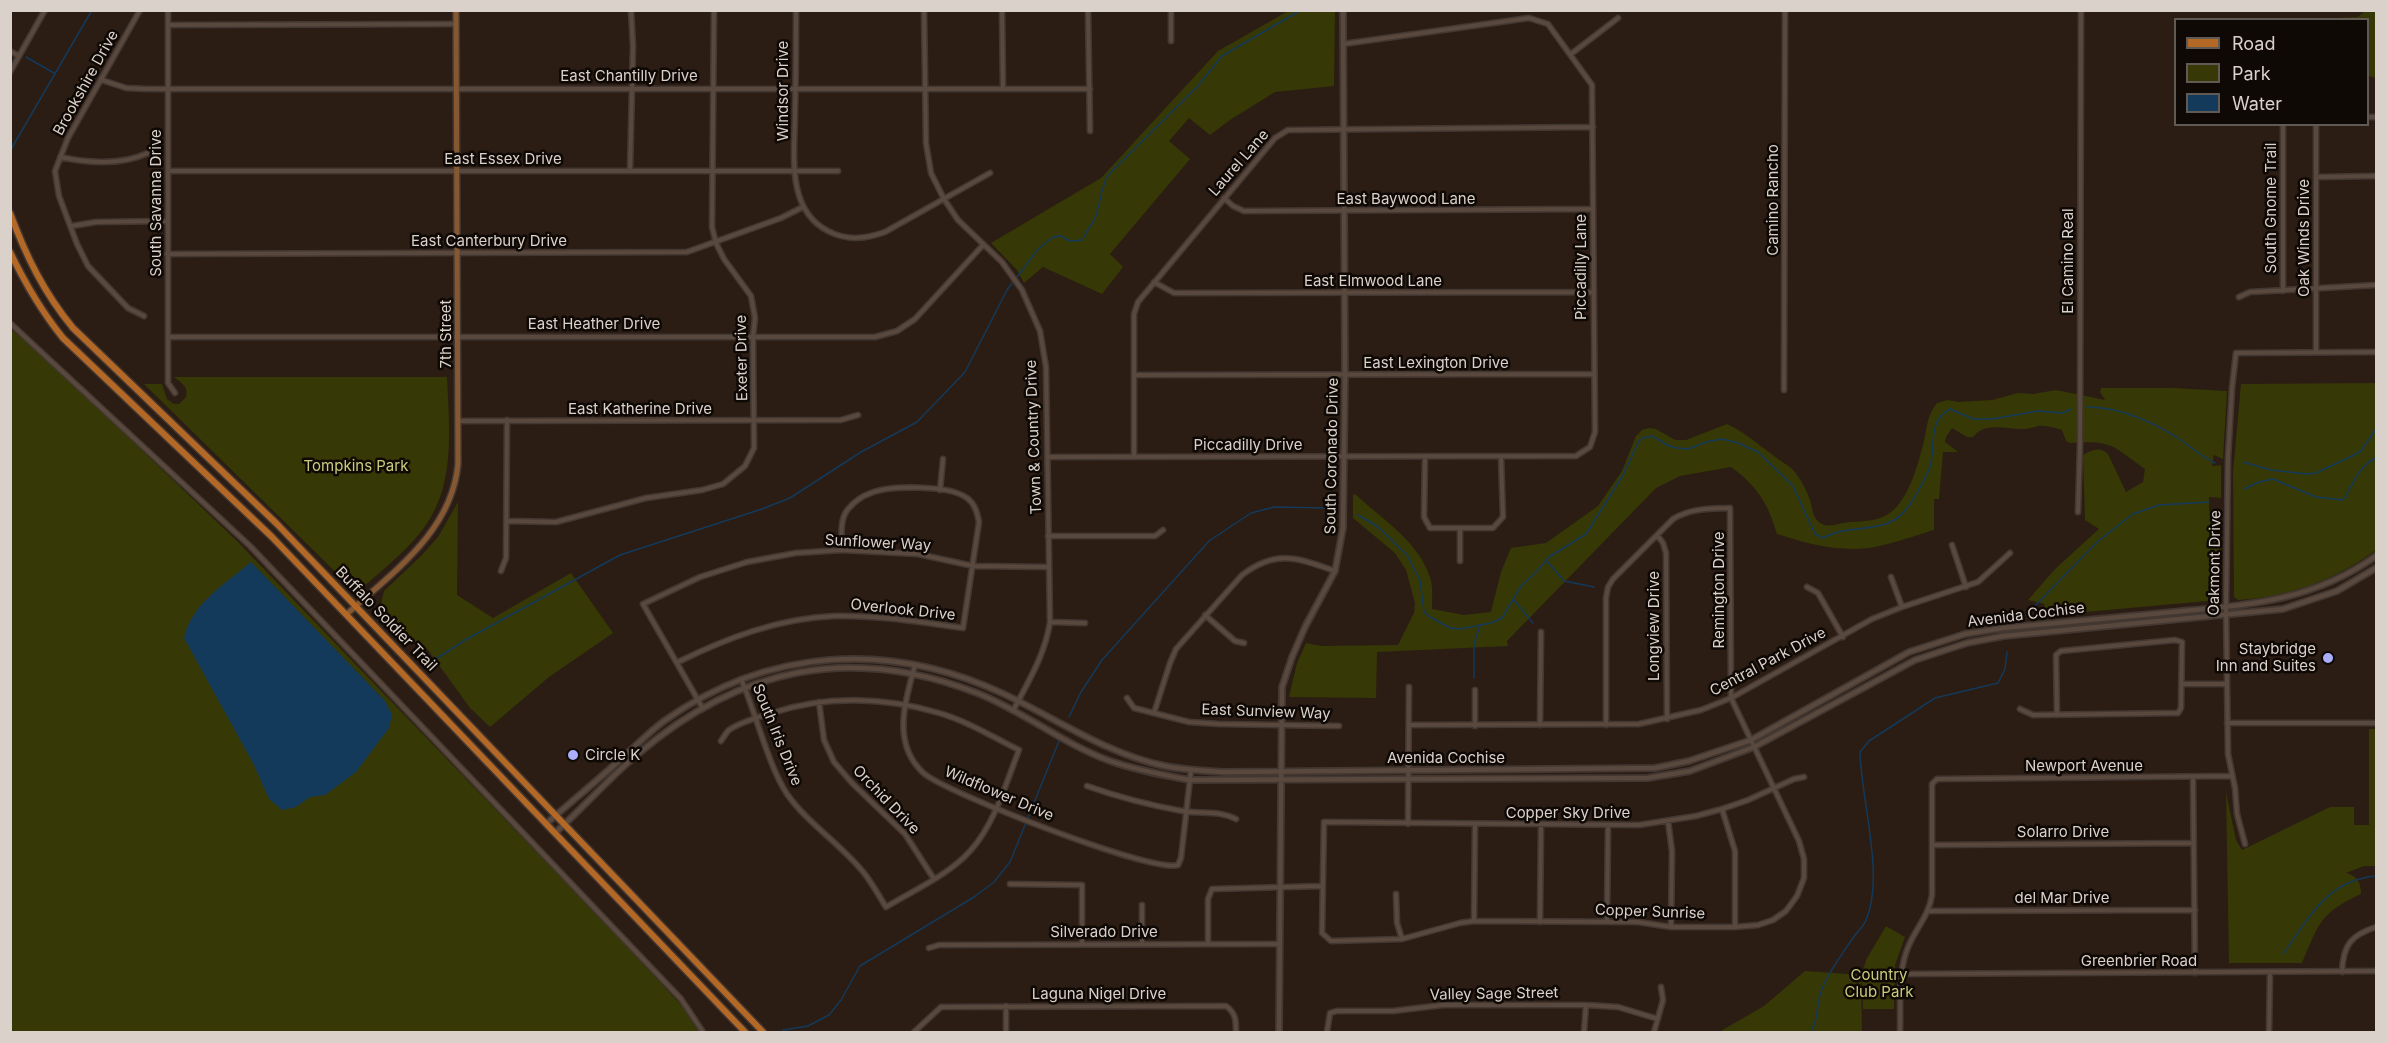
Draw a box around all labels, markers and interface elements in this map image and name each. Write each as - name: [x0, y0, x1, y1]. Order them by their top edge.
- legend: [2174, 18, 2369, 126]
- street label: Brookshire Drive: [50, 27, 122, 139]
- text: Road: [2232, 33, 2275, 54]
- street label: Windsor Drive: [774, 41, 792, 141]
- text: Park: [2232, 63, 2271, 84]
- street label: East Chantilly Drive: [560, 67, 698, 85]
- text: Water: [2232, 93, 2282, 114]
- street label: Laurel Lane: [1205, 126, 1273, 200]
- street label: South Savanna Drive: [147, 129, 165, 277]
- street label: South Gnome Trail: [2262, 143, 2280, 273]
- street label: Camino Rancho: [1764, 144, 1782, 256]
- street label: East Essex Drive: [444, 150, 562, 168]
- street label: Oak Winds Drive: [2295, 179, 2313, 297]
- street label: East Baywood Lane: [1337, 190, 1475, 208]
- street label: El Camino Real: [2059, 208, 2077, 314]
- street label: Piccadilly Lane: [1572, 214, 1590, 320]
- street label: East Canterbury Drive: [411, 232, 567, 250]
- street label: East Elmwood Lane: [1304, 272, 1442, 290]
- street label: 7th Street: [437, 300, 455, 368]
- street label: East Heather Drive: [528, 315, 660, 333]
- street label: Exeter Drive: [732, 315, 752, 401]
- street label: East Lexington Drive: [1363, 354, 1509, 372]
- street label: Town & Country Drive: [1022, 359, 1046, 515]
- street label: South Coronado Drive: [1322, 377, 1342, 535]
- street label: East Katherine Drive: [568, 400, 712, 418]
- street label: Piccadilly Drive: [1194, 436, 1302, 454]
- park label: Tompkins Park: [304, 457, 408, 475]
- street label: Oakmont Drive: [2205, 510, 2225, 616]
- street label: Sunflower Way: [824, 531, 932, 555]
- street label: Remington Drive: [1710, 531, 1728, 649]
- street label: Buffalo Soldier Trail: [332, 563, 440, 675]
- street label: Longview Drive: [1645, 571, 1663, 681]
- street label: Overlook Drive: [850, 596, 956, 624]
- street label: Avenida Cochise: [1966, 599, 2086, 631]
- street label: Central Park Drive: [1707, 624, 1829, 700]
- place label: Staybridge Inn and Suites: [2216, 640, 2316, 675]
- marker: Staybridge Inn and Suites: [2321, 651, 2335, 665]
- street label: South Iris Drive: [748, 681, 806, 789]
- street label: East Sunview Way: [1201, 701, 1331, 723]
- place label: Circle K: [585, 746, 640, 764]
- marker: Circle K: [566, 748, 580, 762]
- street label: Avenida Cochise: [1387, 749, 1505, 767]
- street label: Newport Avenue: [2025, 757, 2143, 775]
- street label: Orchid Drive: [849, 762, 923, 838]
- street label: Wildflower Drive: [942, 763, 1056, 825]
- street label: Copper Sky Drive: [1506, 804, 1630, 822]
- street label: Solarro Drive: [2017, 823, 2109, 841]
- street label: del Mar Drive: [2015, 889, 2109, 907]
- street label: Copper Sunrise: [1594, 901, 1706, 923]
- street label: Silverado Drive: [1050, 923, 1158, 941]
- street label: Greenbrier Road: [2081, 952, 2197, 970]
- park label: Country Club Park: [1845, 966, 1913, 1001]
- street label: Valley Sage Street: [1429, 984, 1559, 1004]
- street label: Laguna Nigel Drive: [1032, 985, 1166, 1003]

